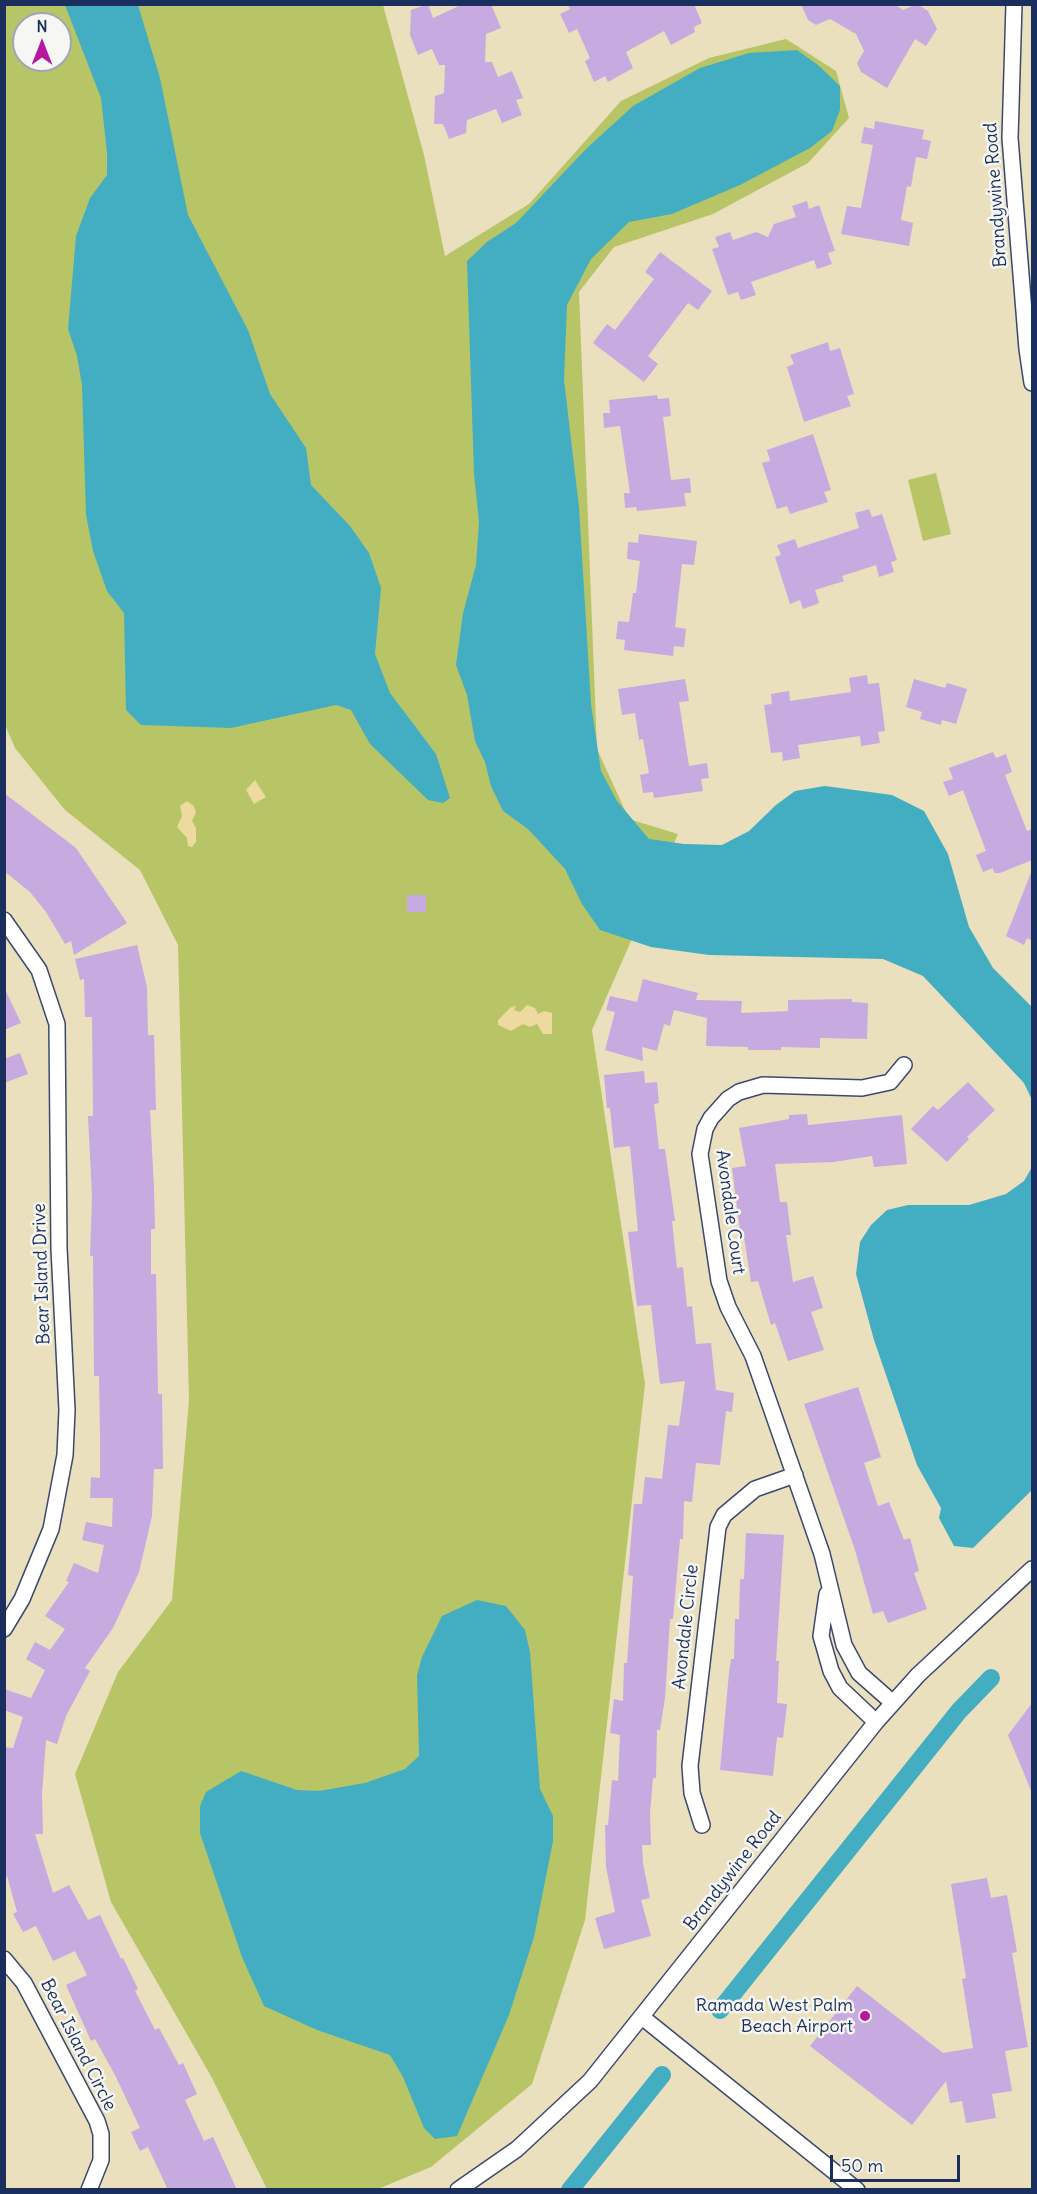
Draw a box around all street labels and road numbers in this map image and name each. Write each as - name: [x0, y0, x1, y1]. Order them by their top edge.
- street label: Brandywine Road: [980, 122, 1012, 268]
- street label: Avondale Court: [711, 1148, 749, 1276]
- street label: Bear Island Drive: [29, 1203, 55, 1345]
- street label: Avondale Circle: [669, 1563, 703, 1691]
- street label: Brandywine Road: [680, 1807, 786, 1935]
- street label: Bear Island Circle: [35, 1976, 121, 2114]

